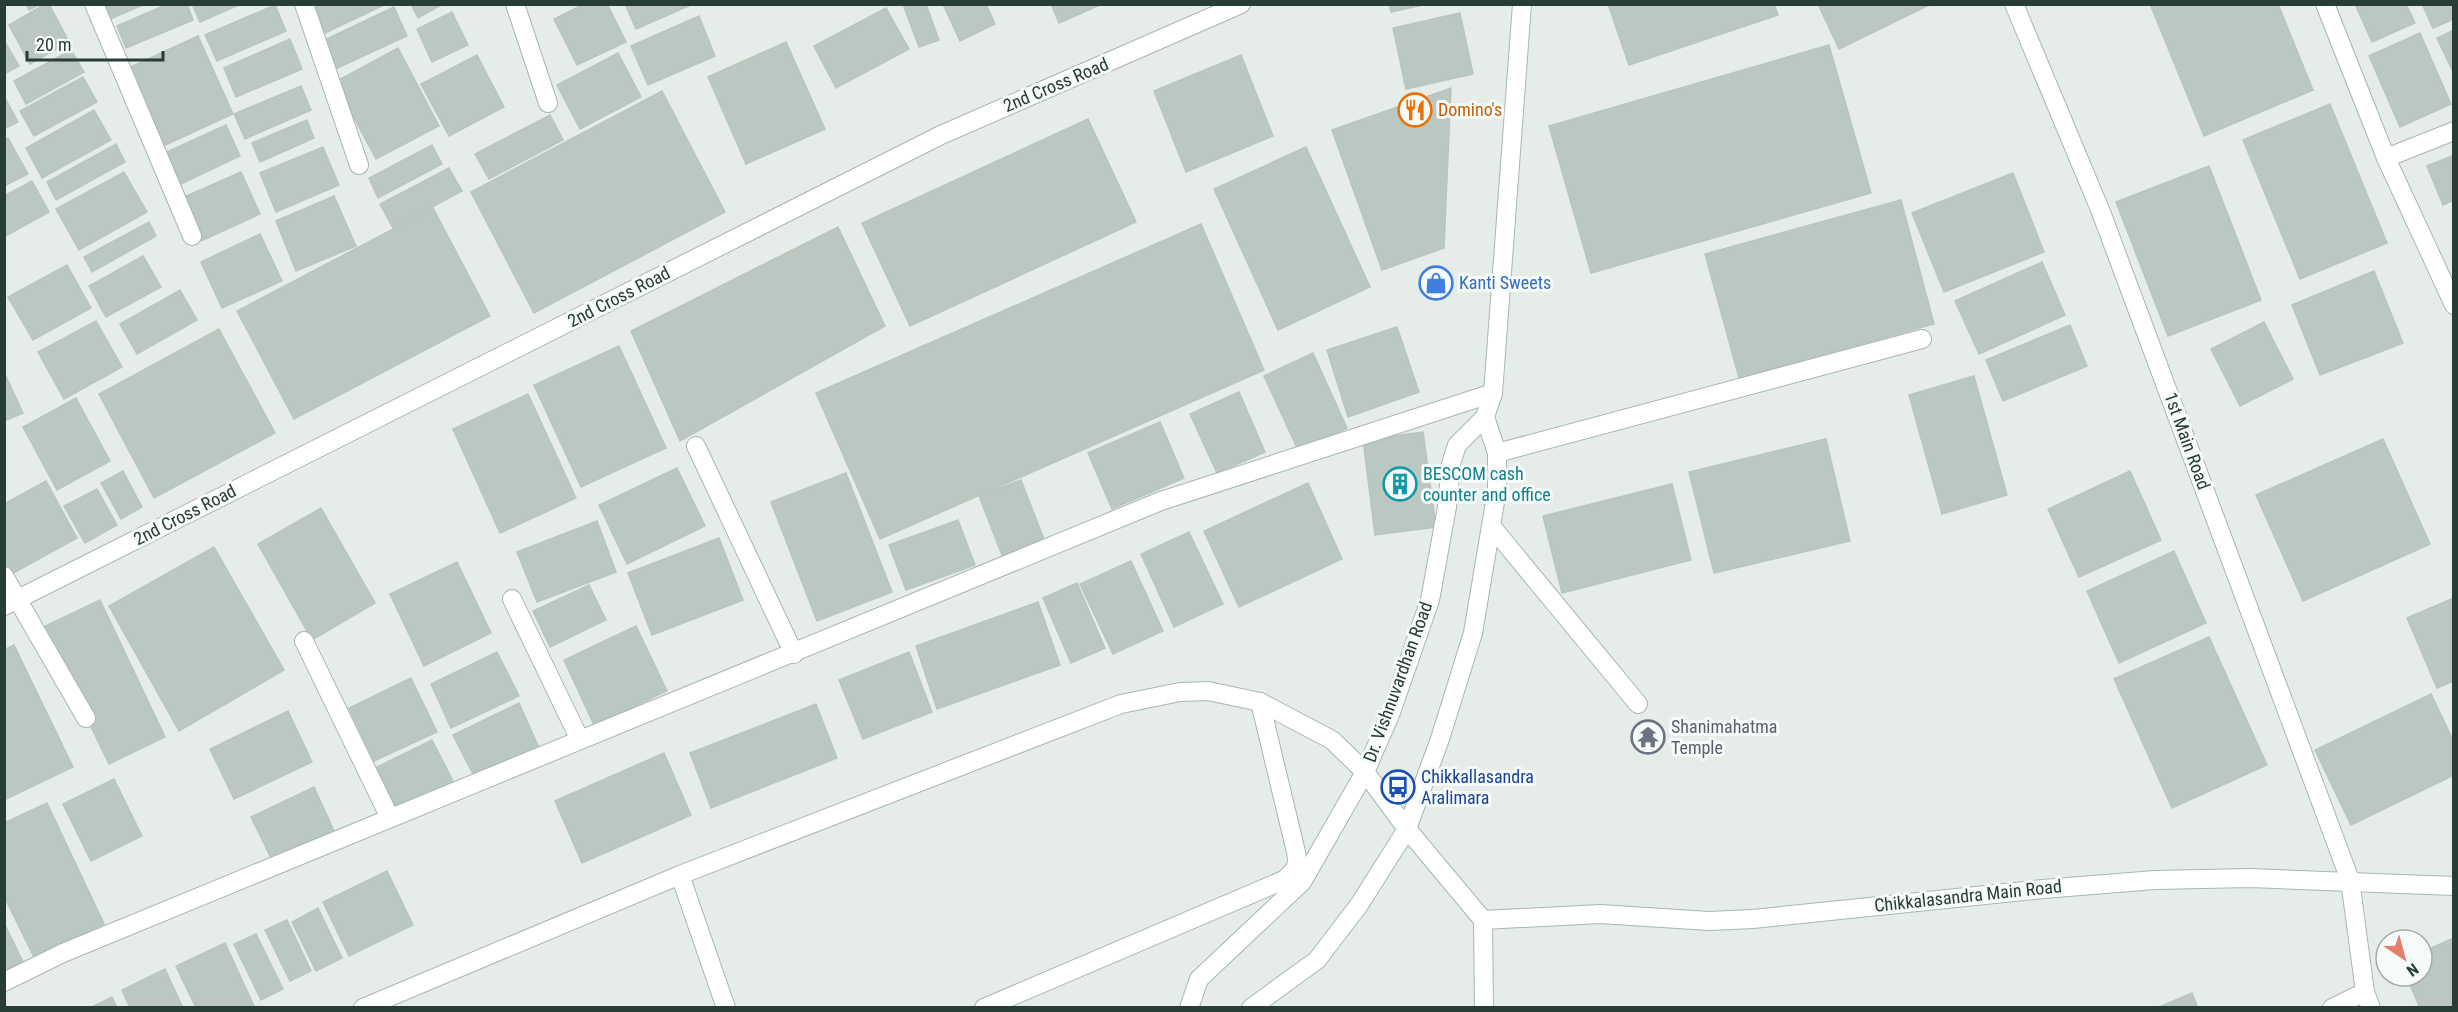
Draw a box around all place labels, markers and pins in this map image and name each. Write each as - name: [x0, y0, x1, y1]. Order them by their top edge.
- restaurant icon: Domino's: [1397, 92, 1433, 128]
- place label: Domino's: [1438, 99, 1502, 120]
- shop icon: Kanti Sweets: [1418, 265, 1454, 301]
- place label: Kanti Sweets: [1459, 272, 1551, 293]
- place label: BESCOM cash counter and office: [1423, 463, 1551, 505]
- building icon: BESCOM cash counter and office: [1382, 466, 1418, 502]
- place label: Shanimahatma Temple: [1671, 716, 1778, 758]
- temple icon: Shanimahatma Temple: [1630, 719, 1666, 755]
- place label: Chikkallasandra Aralimara: [1421, 766, 1534, 808]
- bus stop icon: Chikkallasandra Aralimara: [1380, 769, 1416, 805]

